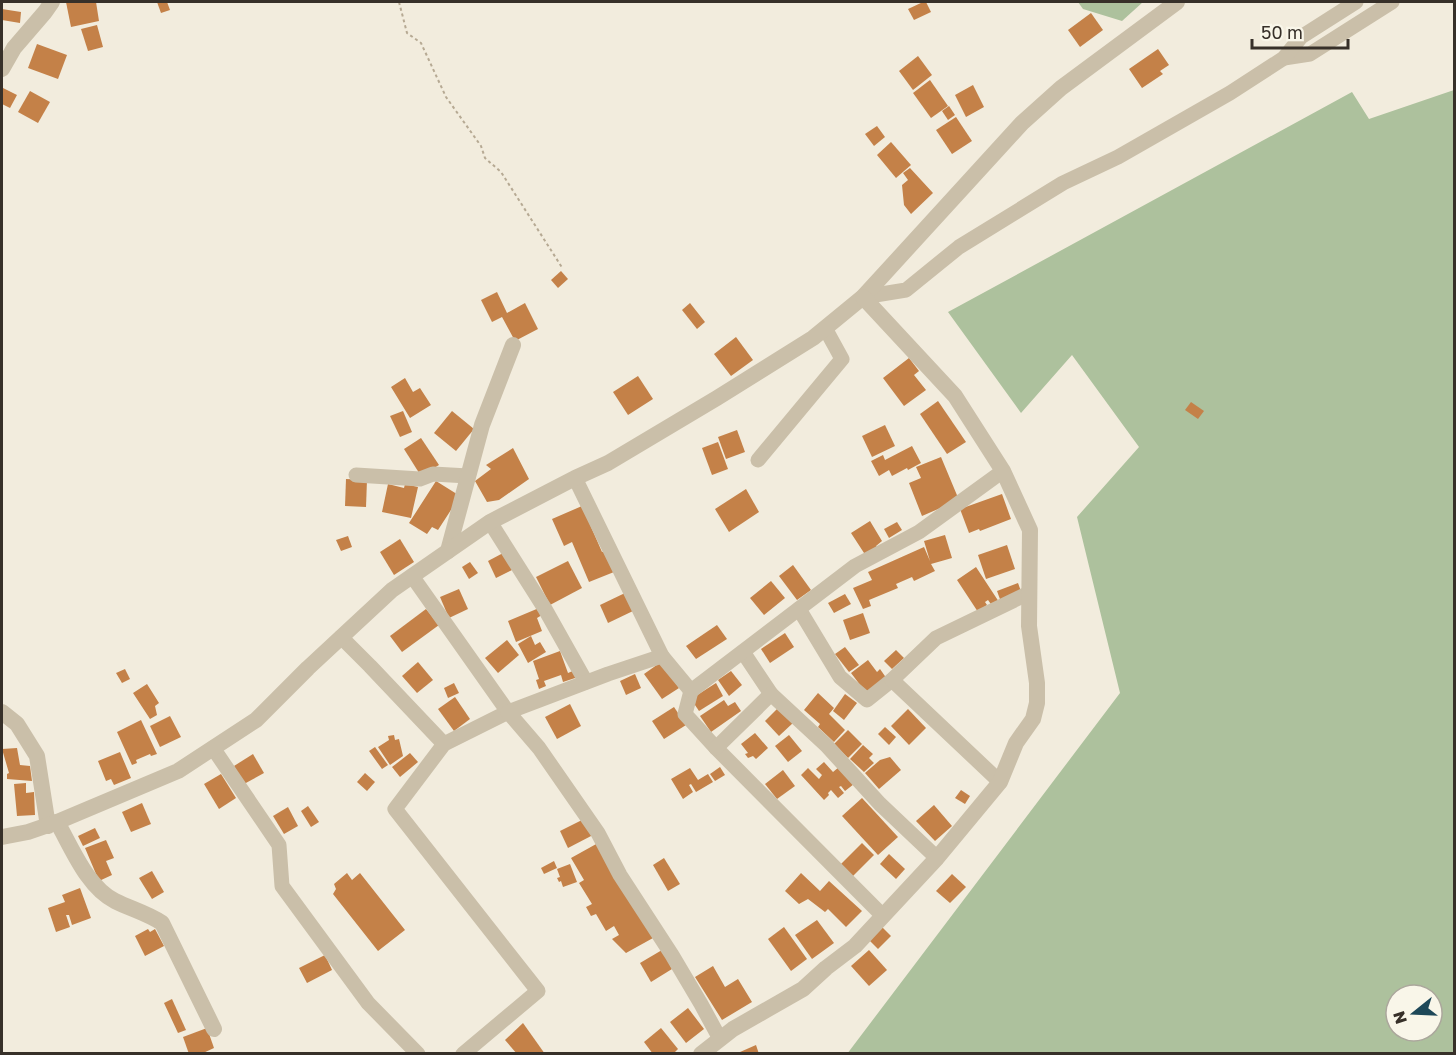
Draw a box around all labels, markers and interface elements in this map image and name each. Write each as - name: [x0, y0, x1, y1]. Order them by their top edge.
- scale bar: [1252, 12, 1348, 50]
- text: 50 m: [1261, 21, 1303, 43]
- north arrow: [1384, 983, 1444, 1043]
- text: N: [1388, 1009, 1411, 1027]

